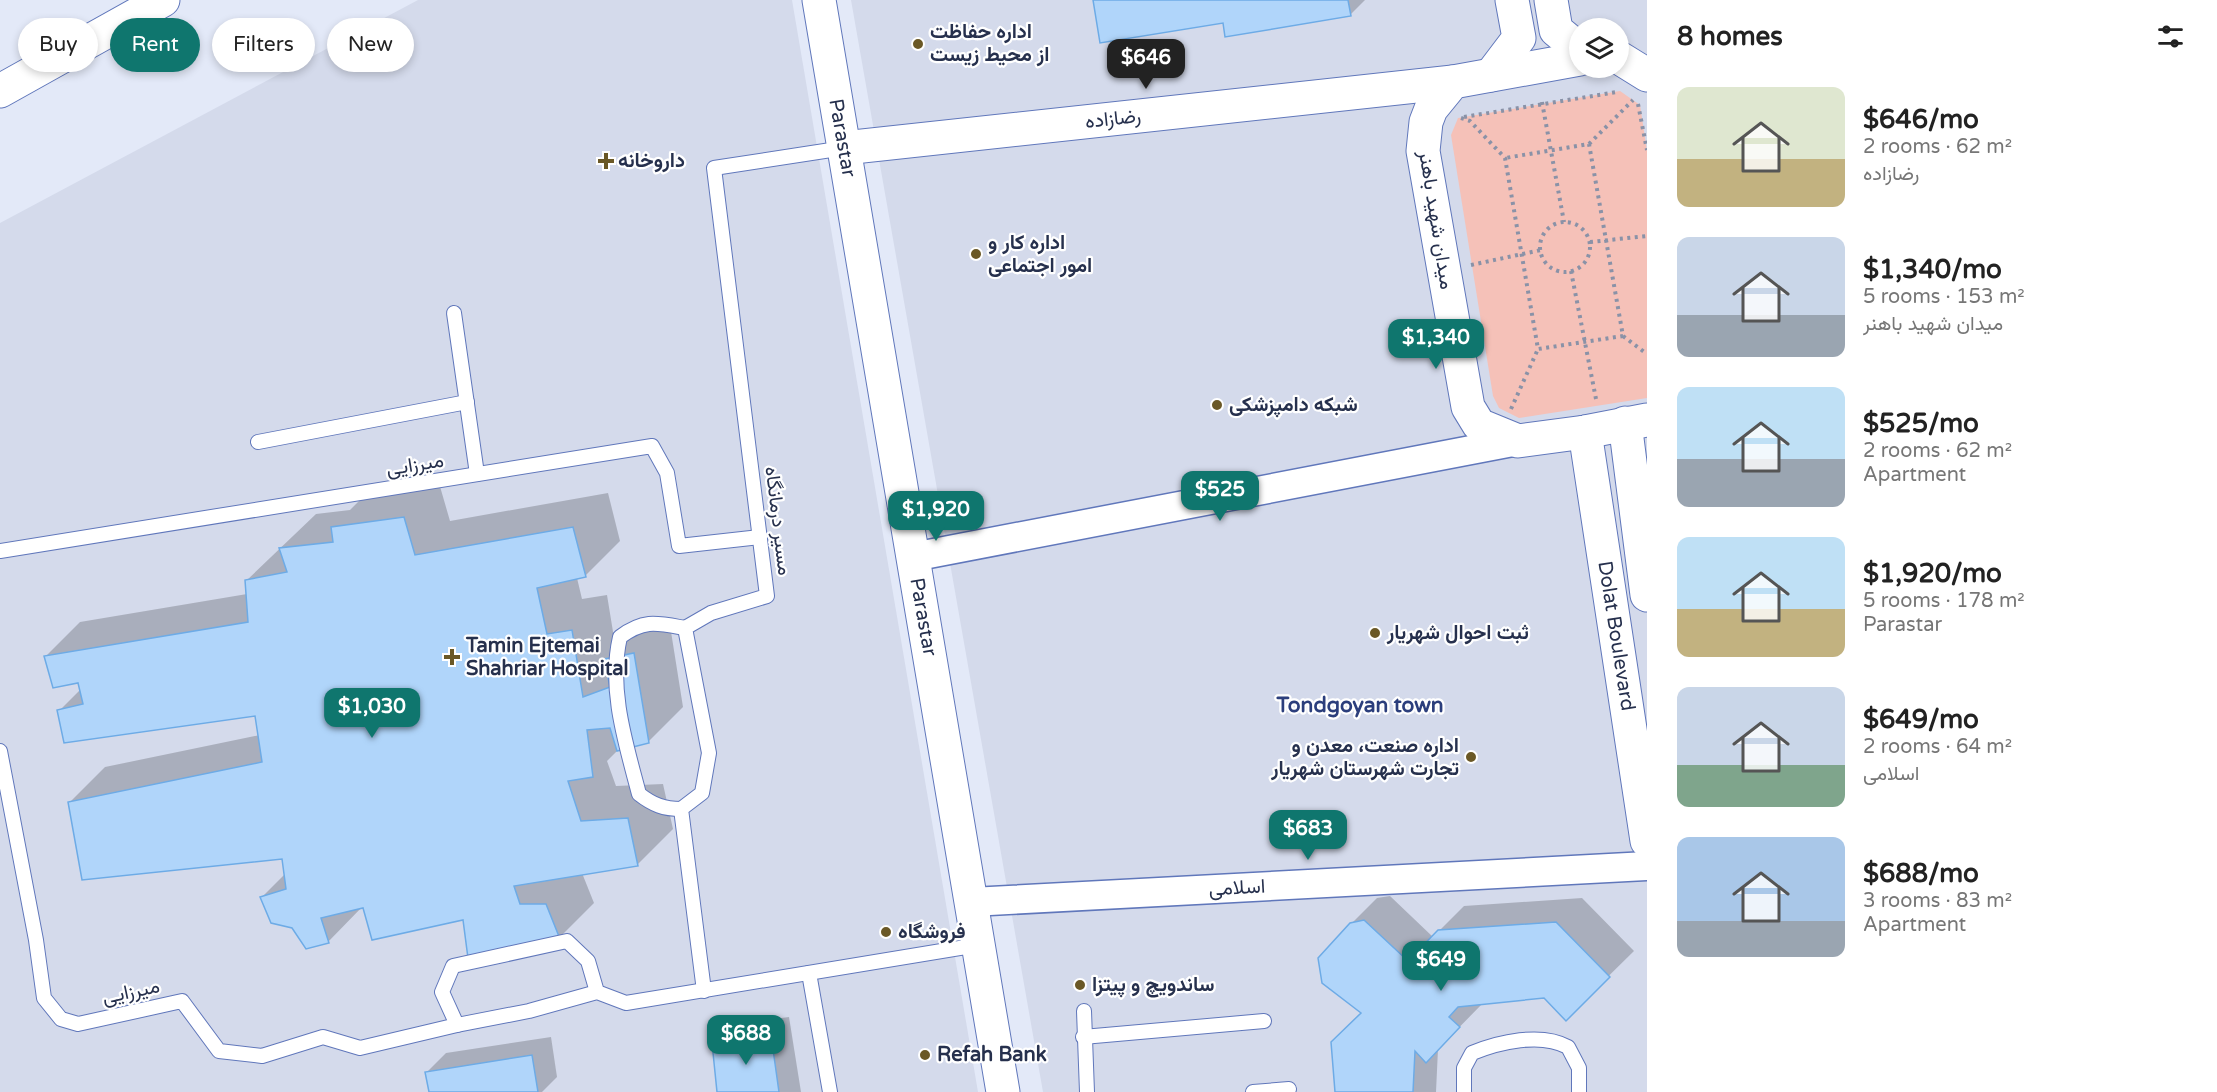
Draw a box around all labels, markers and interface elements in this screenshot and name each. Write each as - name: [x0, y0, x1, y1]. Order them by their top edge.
- chip: Buy: [18, 18, 98, 72]
- chip: Rent: [110, 18, 200, 72]
- chip: Filters: [212, 18, 315, 72]
- chip: New: [327, 18, 414, 72]
- map controls: [1569, 18, 1629, 78]
- button: layers: [1569, 18, 1629, 78]
- place label: اداره حفاظت از محیط زیست: [930, 20, 1049, 67]
- icon: filters: [2154, 20, 2187, 53]
- text: 8 homes: [1677, 21, 1783, 52]
- marker: اداره حفاظت از محیط زیست: [911, 37, 925, 51]
- pin: $646: [1110, 39, 1182, 90]
- text: $646: [1121, 46, 1171, 70]
- street label: Parastar: [823, 97, 861, 179]
- street label: رضازاده: [1084, 104, 1142, 134]
- text: $646/mo: [1863, 104, 1979, 135]
- icon: home: [1725, 111, 1797, 183]
- text: 2 rooms · 62 m²: [1863, 135, 2012, 159]
- street label: میدان شهید باهنر: [1413, 148, 1459, 291]
- place label: داروخانه: [618, 149, 685, 173]
- marker: داروخانه: [599, 154, 613, 168]
- text: رضازاده: [1863, 162, 1919, 186]
- place label: اداره کار و امور اجتماعی: [988, 231, 1092, 278]
- marker: اداره کار و امور اجتماعی: [969, 247, 983, 261]
- text: $1,340/mo: [1863, 254, 2002, 285]
- icon: home: [1725, 261, 1797, 333]
- text: 5 rooms · 153 m²: [1863, 285, 2025, 309]
- text: میدان شهید باهنر: [1863, 312, 2003, 336]
- pin: $1,340: [1387, 319, 1485, 370]
- text: $1,340: [1402, 326, 1470, 350]
- place label: شبکه دامپزشکی: [1229, 393, 1358, 418]
- marker: شبکه دامپزشکی: [1210, 398, 1224, 412]
- text: $525/mo: [1863, 408, 1979, 439]
- icon: home: [1725, 411, 1797, 483]
- text: 2 rooms · 62 m²: [1863, 439, 2012, 463]
- street label: میرزایی: [384, 449, 446, 481]
- text: Apartment: [1863, 463, 1966, 487]
- street label: مسیر درمانگاه: [759, 465, 797, 577]
- pin: $525: [1184, 471, 1256, 522]
- text: $525: [1195, 478, 1245, 502]
- pin: $1,920: [887, 491, 985, 542]
- text: $1,920: [902, 498, 970, 522]
- text: $1,920/mo: [1863, 558, 2002, 589]
- street label: Dolat Boulevard: [1592, 559, 1640, 713]
- icon: home: [1725, 561, 1797, 633]
- street label: Parastar: [904, 576, 942, 658]
- text: 5 rooms · 178 m²: [1863, 589, 2025, 613]
- text: Parastar: [1863, 613, 1942, 637]
- place label: ثبت احوال شهریار: [1386, 621, 1529, 645]
- marker: ثبت احوال شهریار: [1368, 626, 1382, 640]
- place label: Tamin Ejtemai Shahriar Hospital: [465, 634, 629, 681]
- marker: Tamin Ejtemai Shahriar Hospital: [443, 648, 461, 666]
- pin: $1,030: [323, 688, 421, 739]
- district label: Tondgoyan town: [1275, 693, 1444, 718]
- text: $1,030: [338, 695, 406, 719]
- text: $649/mo: [1863, 704, 1979, 735]
- icon: home: [1725, 711, 1797, 783]
- place label: اداره صنعت، معدن و تجارت شهرستان شهریار: [1270, 734, 1459, 781]
- text: 2 rooms · 64 m²: [1863, 735, 2012, 759]
- marker: اداره صنعت، معدن و تجارت شهرستان شهریار: [1464, 750, 1478, 764]
- text: اسلامی: [1863, 762, 1920, 786]
- pin: $683: [1272, 810, 1344, 861]
- text: $683: [1283, 817, 1333, 841]
- text: $688/mo: [1863, 858, 1979, 889]
- icon: home: [1725, 861, 1797, 933]
- street label: اسلامی: [1208, 875, 1266, 901]
- text: 3 rooms · 83 m²: [1863, 889, 2012, 913]
- text: Apartment: [1863, 913, 1966, 937]
- place label: فروشگاه: [898, 920, 966, 944]
- marker: فروشگاه: [879, 925, 893, 939]
- pin: $649: [1405, 941, 1477, 992]
- text: $649: [1416, 948, 1466, 972]
- place label: ساندویچ و پیتزا: [1092, 973, 1214, 998]
- street label: میرزایی: [100, 974, 162, 1010]
- marker: ساندویچ و پیتزا: [1073, 978, 1087, 992]
- pin: $688: [710, 1015, 782, 1066]
- text: $688: [721, 1022, 771, 1046]
- place label: Refah Bank: [937, 1043, 1047, 1067]
- marker: Refah Bank: [918, 1048, 932, 1062]

